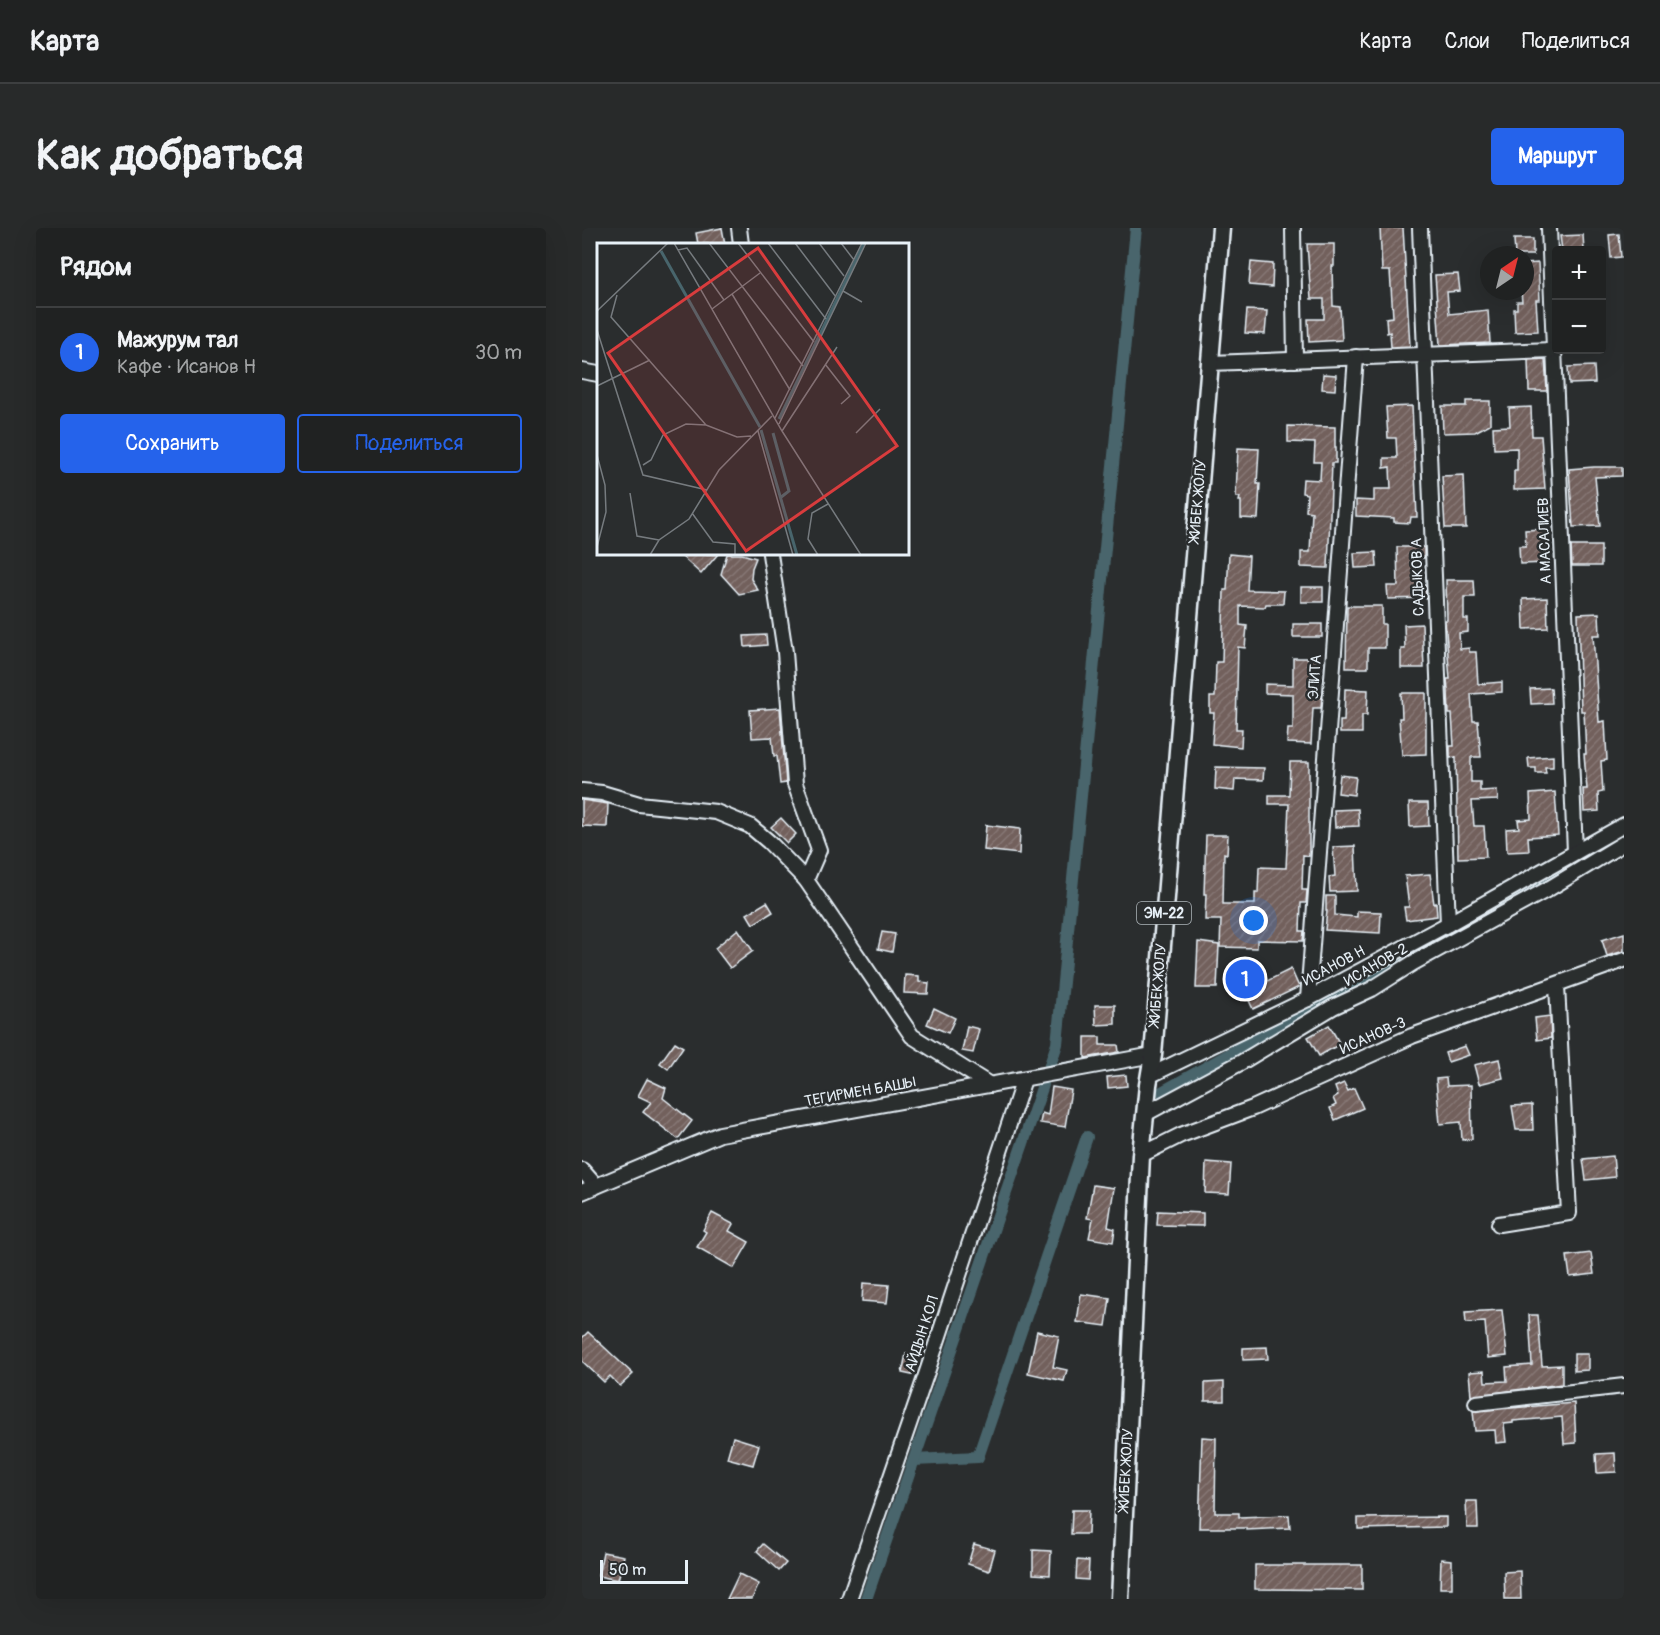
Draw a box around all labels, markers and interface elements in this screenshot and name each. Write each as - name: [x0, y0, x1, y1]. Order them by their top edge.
- text: Карта: [30, 24, 99, 59]
- text: Карта: [1359, 28, 1411, 55]
- text: Слои: [1444, 28, 1489, 55]
- text: Поделиться: [1522, 28, 1630, 55]
- button: Маршрут: [1491, 128, 1624, 185]
- text: Как добраться: [36, 130, 303, 182]
- inset map: [597, 243, 909, 555]
- north arrow: [1480, 246, 1534, 300]
- map controls: [1552, 246, 1606, 354]
- button: +: [1552, 246, 1606, 300]
- text: Рядом: [60, 251, 132, 283]
- button: −: [1552, 300, 1606, 354]
- text: Мажурум тал: [117, 326, 238, 354]
- text: 1: [76, 340, 83, 365]
- text: 30 m: [475, 340, 522, 365]
- text: Кафе · Исанов Н: [117, 354, 256, 379]
- button: Сохранить: [60, 414, 285, 473]
- button: Поделиться: [297, 414, 522, 473]
- street label: ЖИБЕК ЖОЛУ: [1185, 459, 1211, 545]
- street label: А МАСАЛИЕВ: [1534, 497, 1556, 585]
- street label: САДЫКОВ А: [1407, 537, 1429, 617]
- street label: ЭЛИТА: [1304, 654, 1326, 700]
- road number: ЭМ-22: [1137, 902, 1191, 924]
- your location: [1239, 906, 1268, 935]
- street label: ИСАНОВ-2: [1341, 939, 1411, 991]
- street label: ИСАНОВ Н: [1299, 942, 1369, 990]
- street label: ЖИБЕК ЖОЛУ: [1145, 943, 1171, 1029]
- pin: 1: [1226, 956, 1264, 1002]
- street label: ИСАНОВ-3: [1337, 1013, 1409, 1059]
- street label: ТЕГИРМЕН БАШЫ: [803, 1073, 917, 1111]
- street label: АЙДЫН КОЛ: [901, 1293, 943, 1374]
- street label: ЖИБЕК ЖОЛУ: [1114, 1428, 1138, 1514]
- scale bar: [600, 1557, 688, 1584]
- text: 50 m: [609, 1560, 646, 1580]

